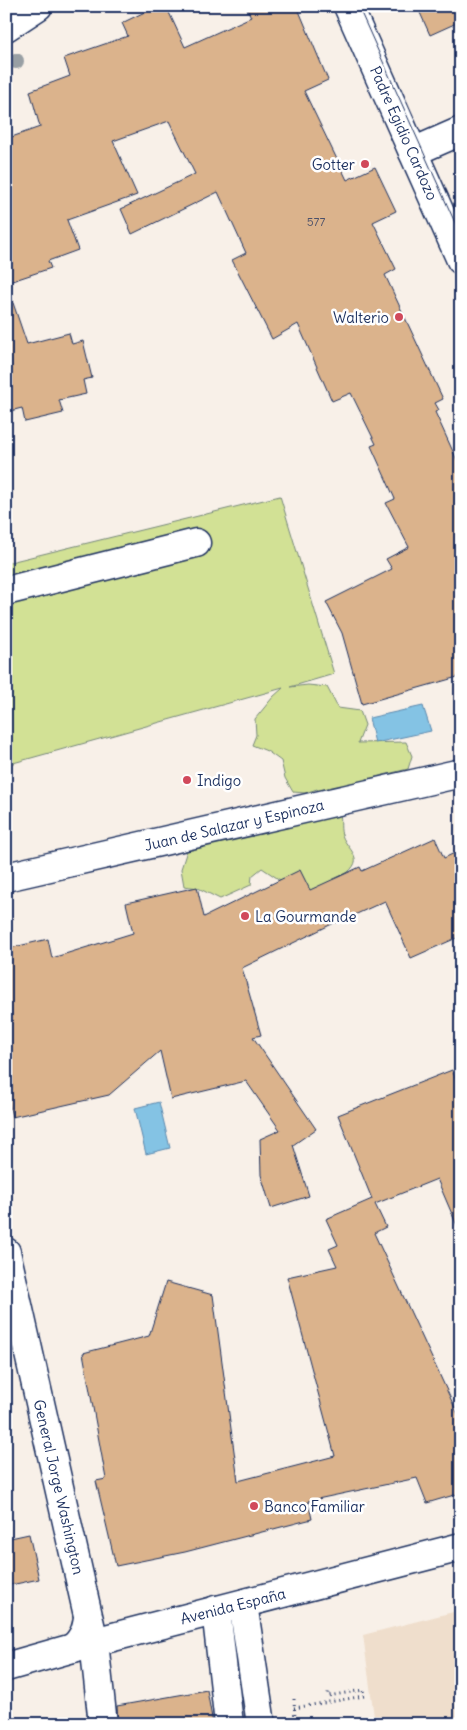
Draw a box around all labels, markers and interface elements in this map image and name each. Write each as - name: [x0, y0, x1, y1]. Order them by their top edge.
- street label: Padre Egidio Cardozo: [366, 63, 442, 203]
- place label: Gotter: [312, 155, 355, 174]
- marker: Gotter: [359, 158, 371, 170]
- house number: 577: [307, 214, 325, 229]
- place label: Walterio: [333, 308, 389, 327]
- marker: Walterio: [393, 311, 405, 323]
- place label: Indigo: [197, 771, 241, 790]
- marker: Indigo: [181, 774, 193, 786]
- street label: Juan de Salazar y Espinoza: [142, 795, 326, 855]
- place label: La Gourmande: [255, 907, 357, 926]
- marker: La Gourmande: [239, 910, 251, 922]
- street label: General Jorge Washington: [30, 1398, 88, 1577]
- place label: Banco Familiar: [264, 1497, 365, 1516]
- marker: Banco Familiar: [248, 1500, 260, 1512]
- street label: Avenida España: [178, 1584, 288, 1628]

